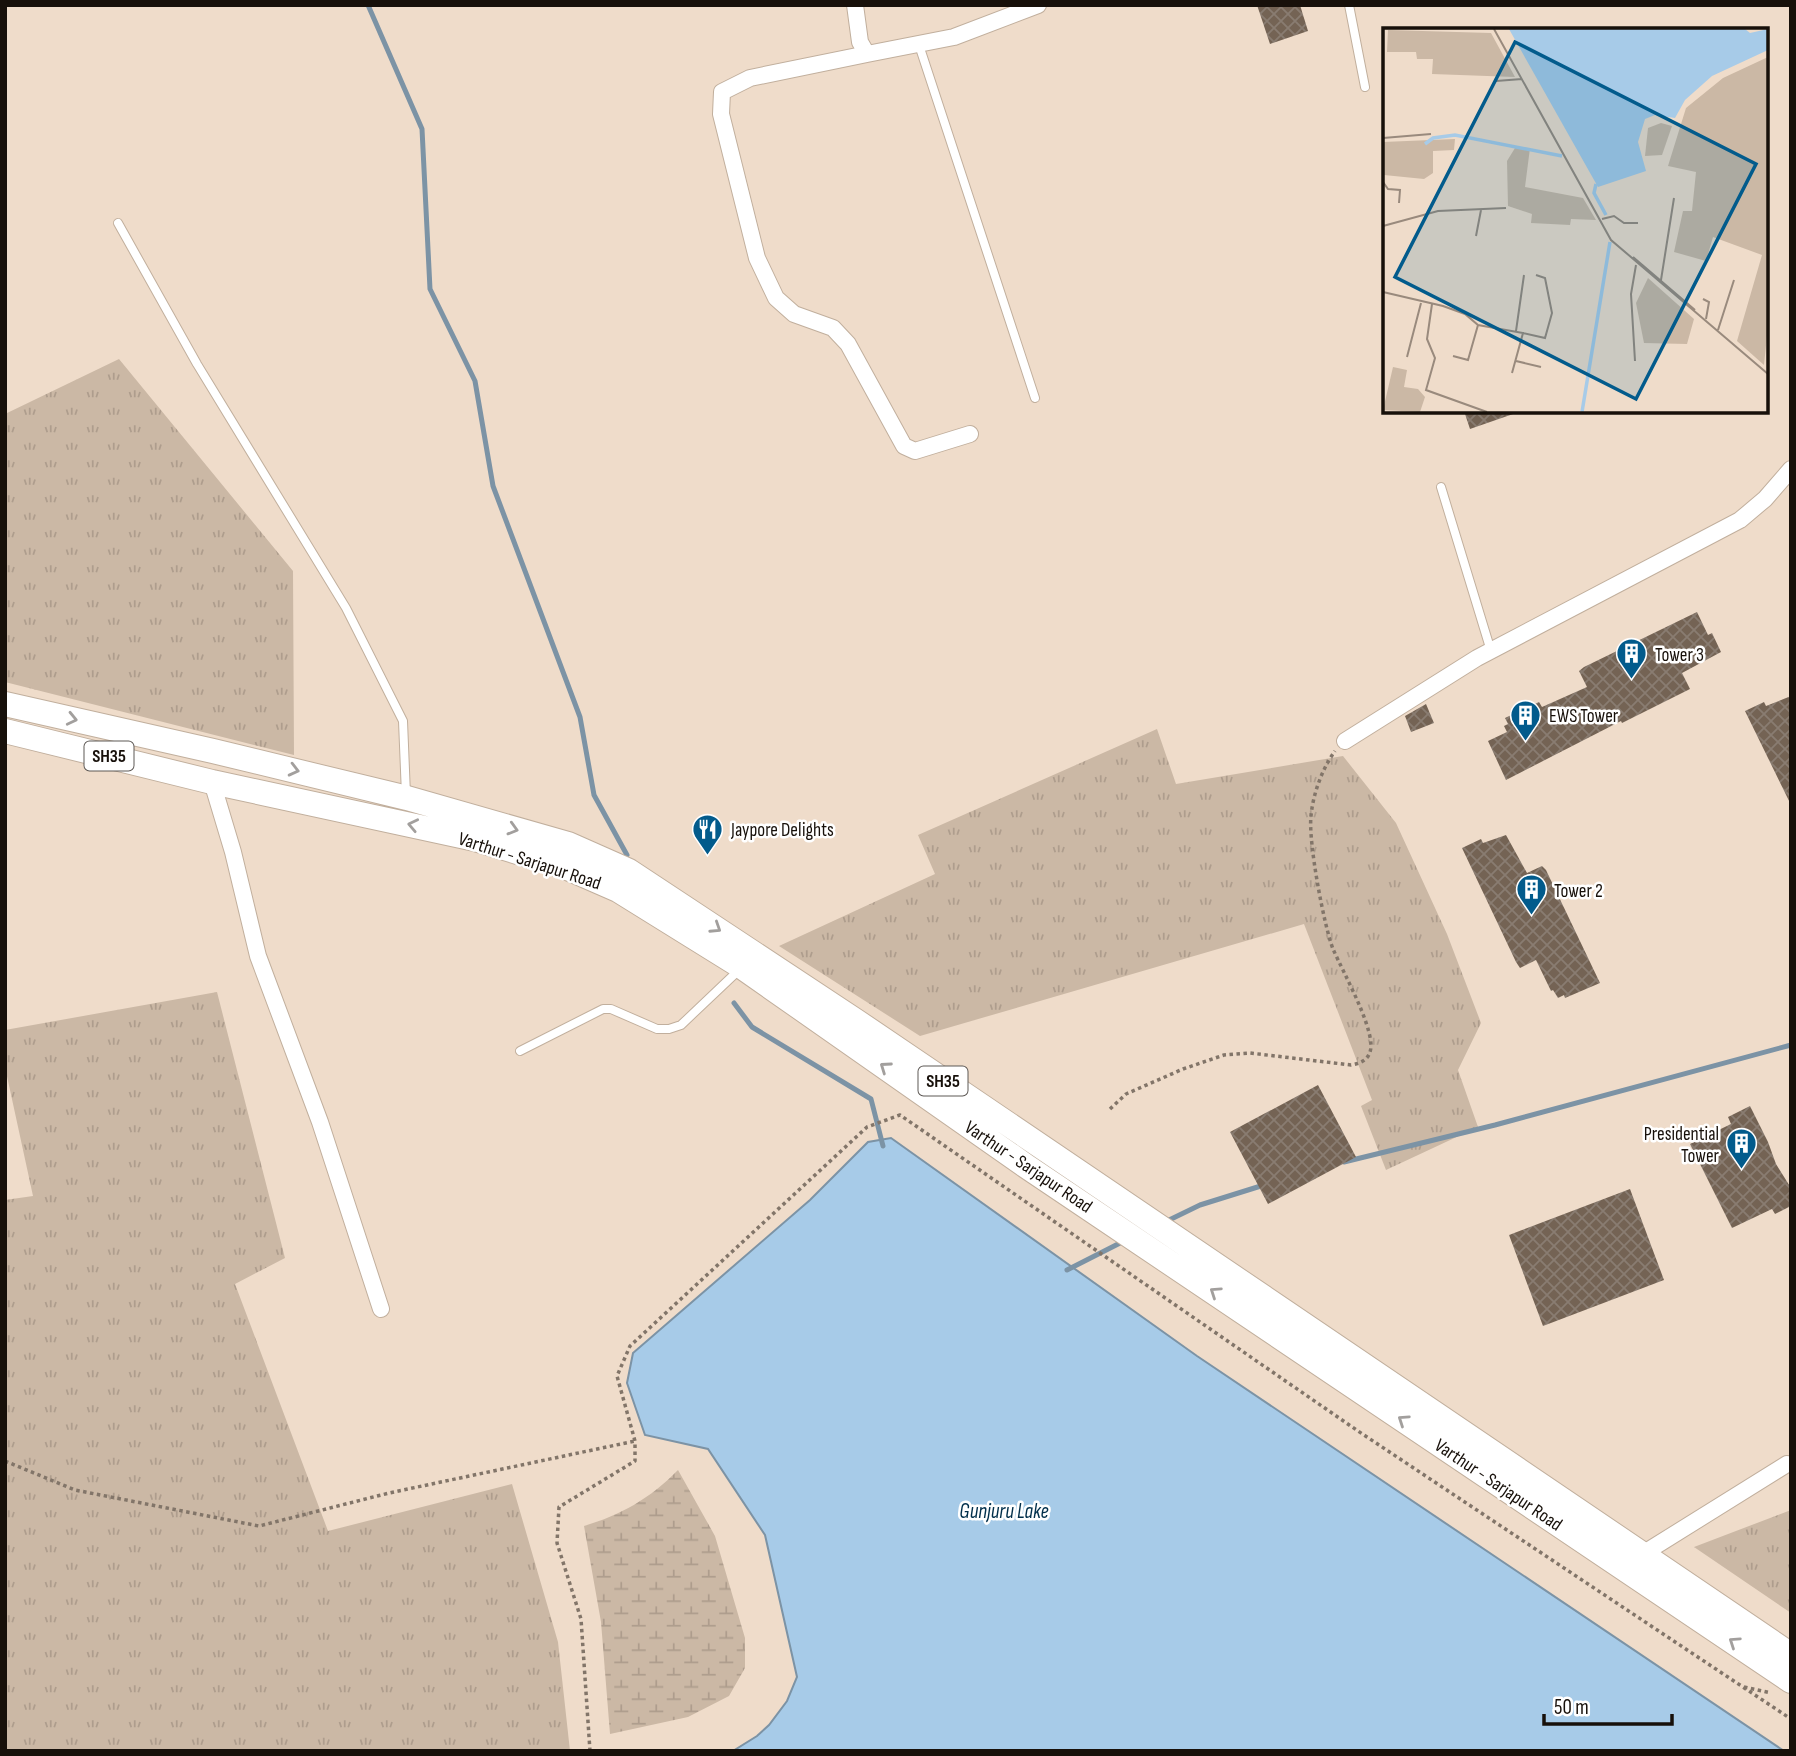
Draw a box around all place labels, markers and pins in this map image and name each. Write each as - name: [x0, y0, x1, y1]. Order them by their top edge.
- building icon: Tower 3: [1615, 637, 1649, 681]
- place label: Tower 3: [1655, 644, 1704, 667]
- building icon: EWS Tower: [1509, 698, 1543, 742]
- place label: EWS Tower: [1549, 705, 1619, 728]
- restaurant icon: Jaypore Delights: [691, 812, 725, 856]
- place label: Jaypore Delights: [730, 819, 834, 842]
- building icon: Tower 2: [1514, 873, 1548, 917]
- place label: Tower 2: [1554, 880, 1603, 903]
- place label: Presidential Tower: [1644, 1123, 1720, 1168]
- building icon: Presidential Tower: [1725, 1127, 1759, 1171]

